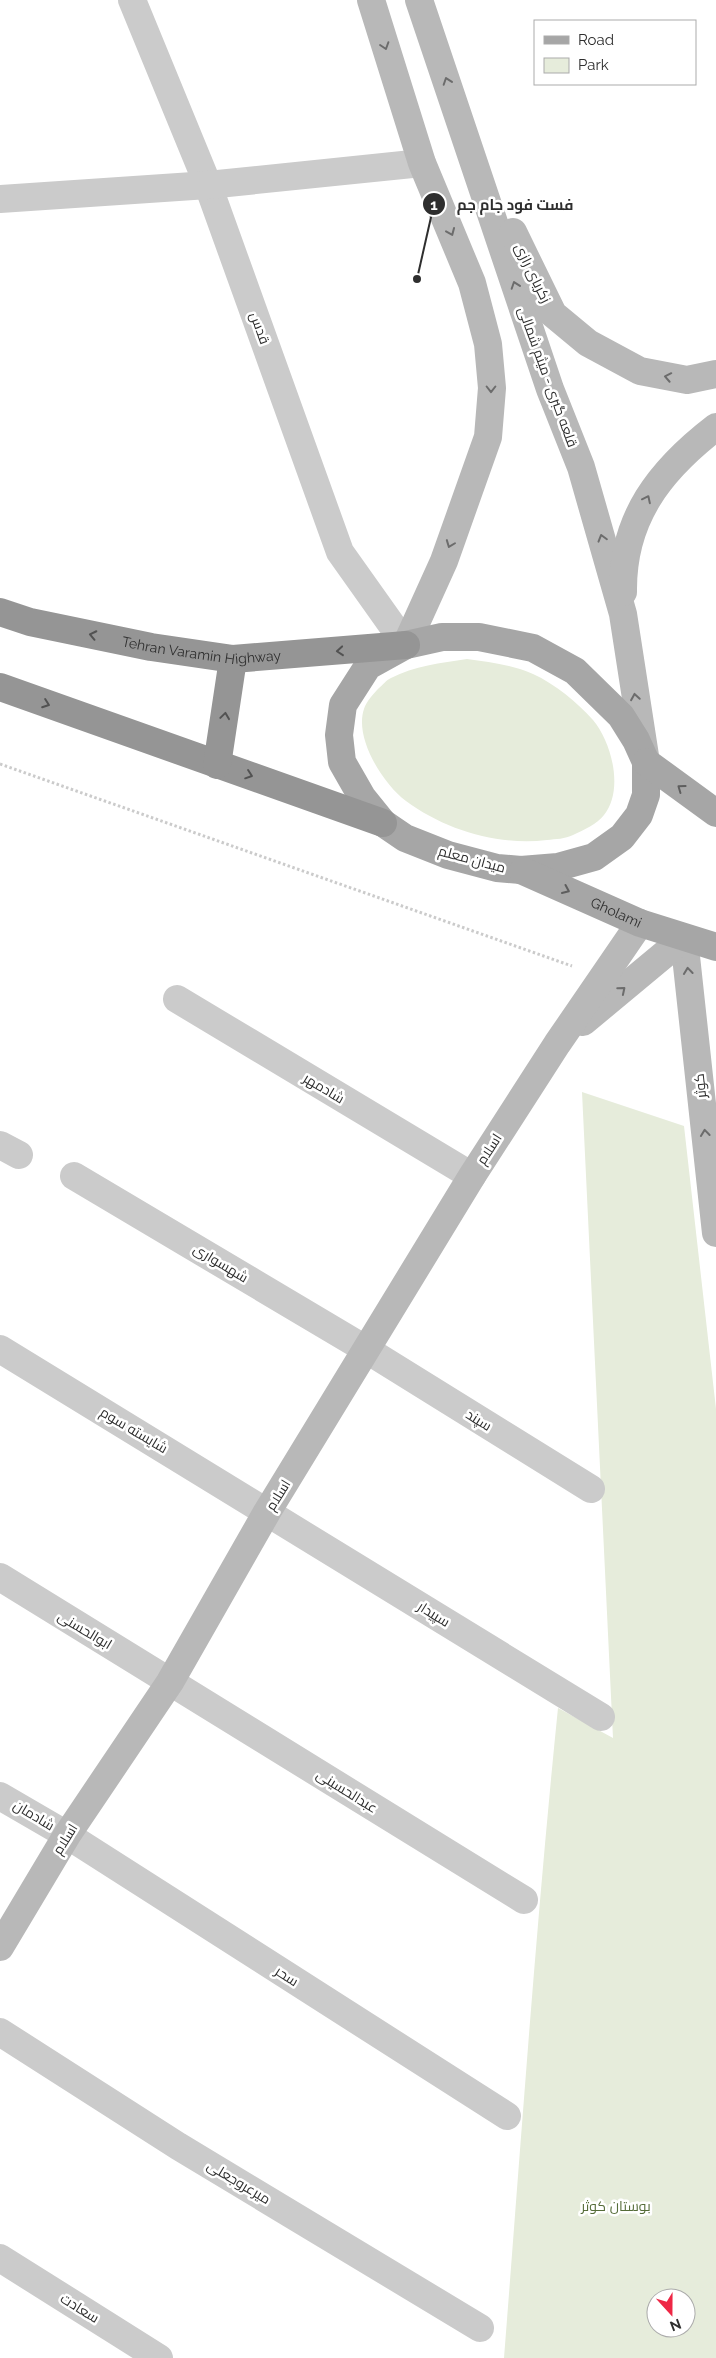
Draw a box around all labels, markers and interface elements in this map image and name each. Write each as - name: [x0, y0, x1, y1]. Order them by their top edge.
- legend: [534, 20, 696, 85]
- text: Road: [578, 31, 614, 49]
- one-way arrow: [380, 42, 390, 50]
- text: Park: [578, 56, 609, 74]
- one-way arrow: [443, 78, 453, 86]
- callout: فست فود جام جم: [422, 189, 584, 219]
- text: 1: [430, 196, 438, 214]
- text: فست فود جام جم: [457, 196, 573, 215]
- one-way arrow: [446, 228, 456, 236]
- street label: زکریای رازی: [512, 241, 554, 305]
- one-way arrow: [511, 281, 521, 290]
- street label: قلعه گبری - میثم شمالی: [513, 305, 581, 450]
- street label: قدس: [247, 310, 273, 346]
- one-way arrow: [664, 372, 673, 382]
- one-way arrow: [486, 385, 496, 393]
- one-way arrow: [641, 496, 651, 505]
- one-way arrow: [597, 535, 607, 543]
- one-way arrow: [446, 540, 456, 548]
- one-way arrow: [88, 631, 97, 641]
- street label: Tehran Varamin Highway: [121, 633, 282, 667]
- one-way arrow: [336, 645, 344, 656]
- one-way arrow: [631, 692, 641, 701]
- one-way arrow: [41, 698, 50, 708]
- one-way arrow: [219, 712, 229, 721]
- one-way arrow: [244, 770, 252, 780]
- one-way arrow: [678, 785, 687, 793]
- street label: میدان معلم: [436, 842, 507, 878]
- one-way arrow: [561, 884, 570, 895]
- street label: Gholami: [588, 894, 644, 931]
- one-way arrow: [683, 967, 694, 975]
- one-way arrow: [616, 987, 625, 996]
- street label: شادمهر: [300, 1069, 347, 1106]
- street label: کوثر: [691, 1073, 709, 1100]
- one-way arrow: [700, 1128, 711, 1136]
- street label: اسلام: [473, 1131, 507, 1169]
- street label: شهسواری: [191, 1240, 251, 1286]
- street label: شایسته سوم: [96, 1404, 171, 1458]
- street label: سپند: [462, 1406, 495, 1436]
- street label: اسلام: [262, 1477, 295, 1515]
- street label: سپیدار: [413, 1597, 453, 1632]
- street label: ابوالحسنی: [55, 1608, 115, 1652]
- street label: عبدالحسینی: [314, 1766, 380, 1816]
- street label: شادمان: [11, 1797, 57, 1833]
- street label: اسلام: [49, 1821, 82, 1859]
- street label: سحر: [272, 1962, 302, 1989]
- street label: میرعروجعلی: [205, 2157, 273, 2207]
- park label: بوستان کوثر: [580, 2198, 651, 2214]
- north arrow: [646, 2288, 696, 2338]
- street label: سعادت: [58, 2290, 102, 2326]
- text: N: [668, 2316, 684, 2335]

